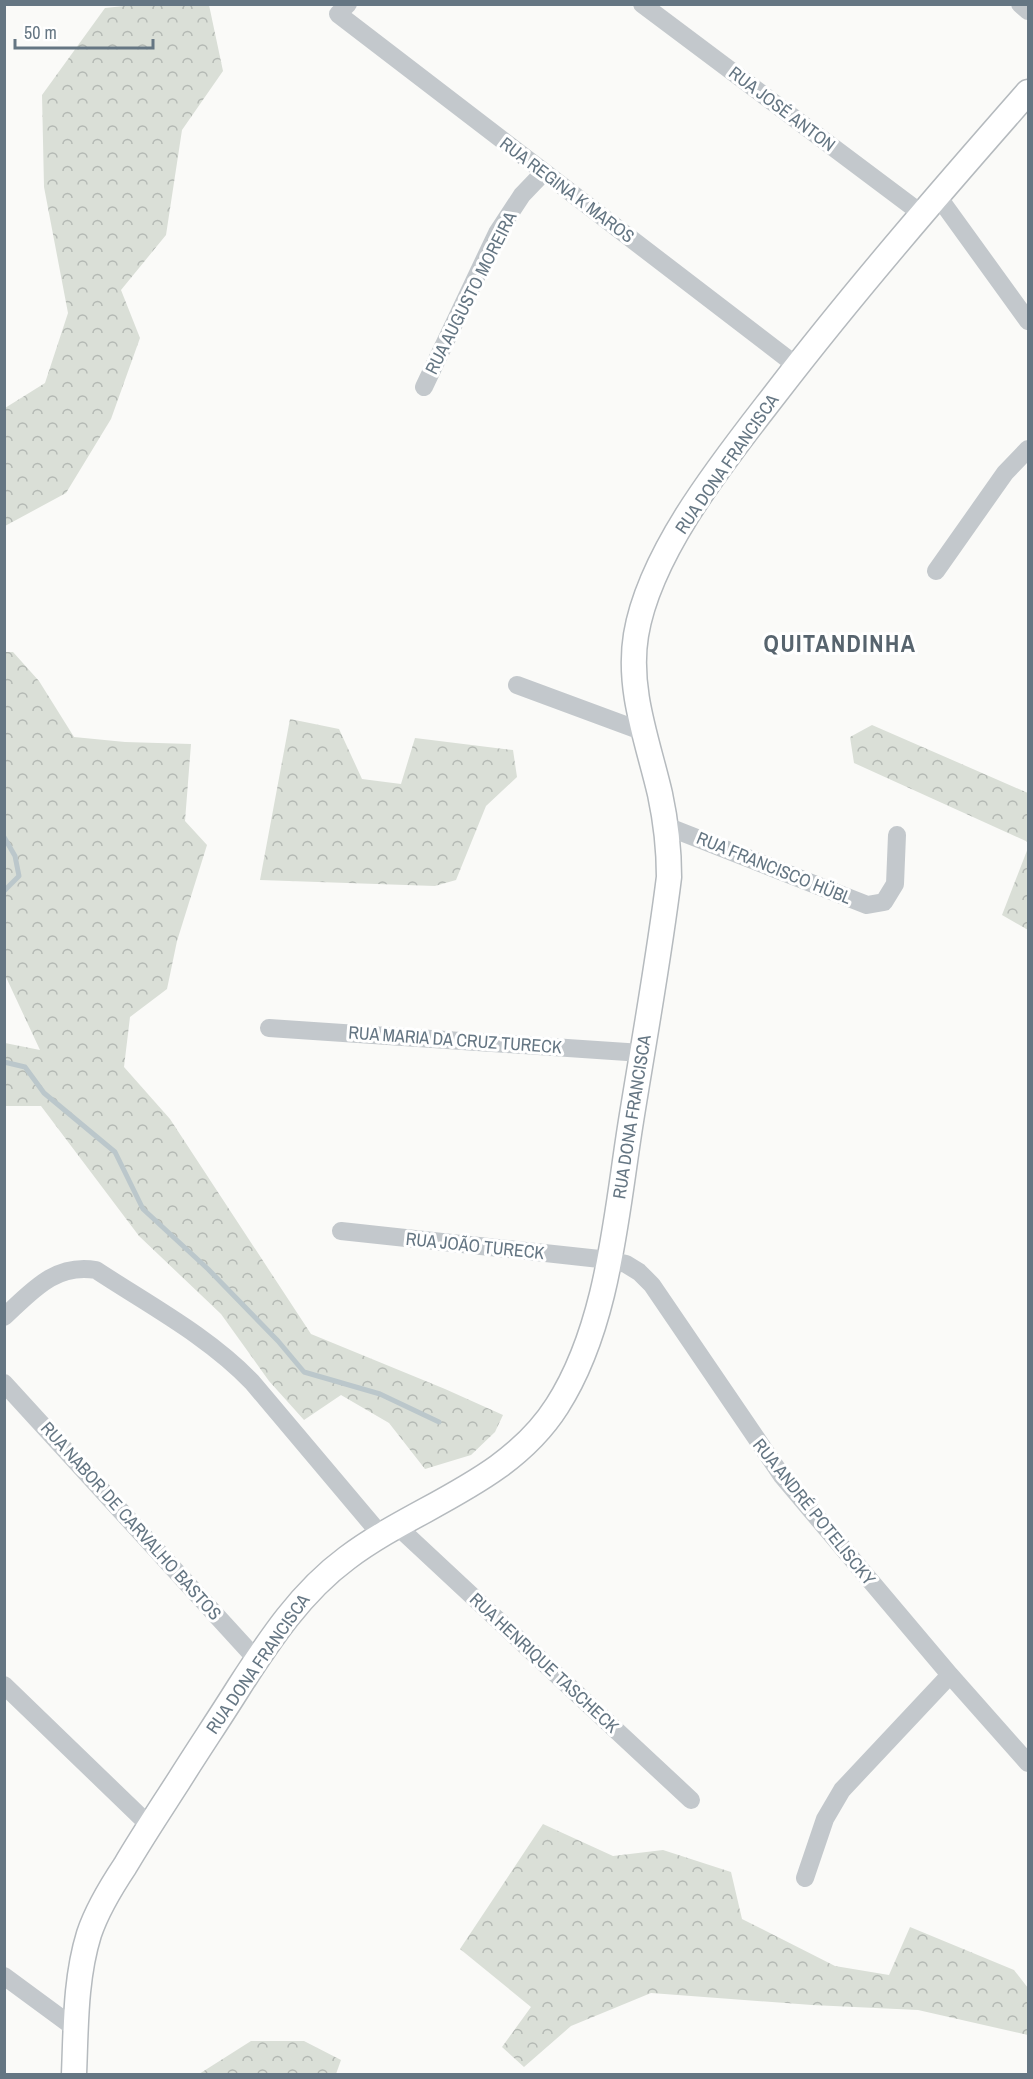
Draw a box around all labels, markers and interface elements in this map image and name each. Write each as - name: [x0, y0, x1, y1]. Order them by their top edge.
- scale bar: [15, 12, 153, 50]
- text: 50 m: [24, 20, 57, 45]
- street label: RUA JOSÉ ANTON: [724, 60, 841, 157]
- street label: RUA REGINA K MAROS: [495, 131, 640, 249]
- street label: RUA AUGUSTO MOREIRA: [419, 207, 522, 378]
- street label: RUA DONA FRANCISCA: [669, 389, 784, 539]
- district label: QUITANDINHA: [764, 627, 916, 659]
- street label: RUA FRANCISCO HÜBL: [693, 825, 855, 910]
- street label: RUA MARIA DA CRUZ TURECK: [348, 1020, 563, 1059]
- street label: RUA DONA FRANCISCA: [606, 1033, 657, 1201]
- street label: RUA JOÃO TURECK: [405, 1226, 546, 1265]
- street label: RUA NABOR DE CARVALHO BASTOS: [35, 1416, 227, 1625]
- street label: RUA ANDRÉ POTELISCKY: [747, 1433, 881, 1590]
- street label: RUA HENRIQUE TASCHECK: [464, 1587, 624, 1739]
- street label: RUA DONA FRANCISCA: [200, 1589, 315, 1739]

